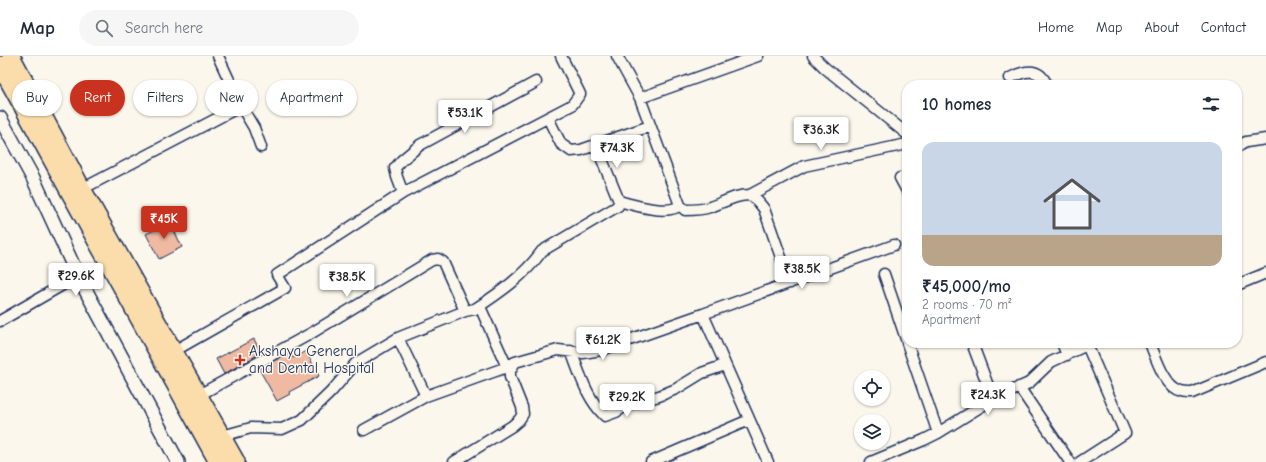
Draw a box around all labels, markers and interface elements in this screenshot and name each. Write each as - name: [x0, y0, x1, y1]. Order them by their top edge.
- search box: [79, 10, 359, 46]
- text: Map: [20, 17, 55, 39]
- icon: search: [93, 17, 115, 39]
- text: Search here: [125, 19, 203, 37]
- text: Home: [1038, 19, 1074, 36]
- text: Map: [1096, 19, 1122, 36]
- text: About: [1144, 19, 1179, 36]
- text: Contact: [1201, 19, 1246, 36]
- chip: Buy: [12, 80, 62, 116]
- chip: Rent: [70, 80, 125, 116]
- chip: Filters: [133, 80, 197, 116]
- chip: New: [205, 80, 258, 116]
- chip: Apartment: [266, 80, 357, 116]
- icon: filters: [1200, 93, 1222, 115]
- text: 10 homes: [922, 95, 991, 114]
- pin: ₹53.1K: [432, 100, 498, 134]
- text: ₹53.1K: [447, 105, 483, 120]
- pin: ₹36.3K: [788, 117, 854, 151]
- text: ₹36.3K: [803, 122, 839, 137]
- pin: ₹74.3K: [584, 135, 650, 169]
- text: ₹74.3K: [600, 140, 634, 155]
- icon: home: [1036, 168, 1108, 240]
- pin: ₹45K: [140, 206, 188, 240]
- text: ₹45K: [150, 211, 178, 226]
- pin: ₹38.5K: [769, 256, 835, 290]
- text: ₹38.5K: [783, 261, 821, 276]
- pin: ₹29.6K: [43, 263, 109, 297]
- pin: ₹38.5K: [314, 264, 380, 298]
- text: ₹29.6K: [57, 268, 95, 283]
- text: ₹38.5K: [328, 269, 366, 284]
- text: ₹45,000/mo: [922, 277, 1011, 296]
- text: 2 rooms · 70 m²: [922, 297, 1011, 312]
- text: Apartment: [922, 312, 980, 327]
- pin: ₹61.2K: [570, 327, 636, 361]
- text: ₹61.2K: [585, 332, 621, 347]
- place label: Akshaya General and Dental Hospital: [249, 342, 374, 377]
- marker: Akshaya General and Dental Hospital: [234, 354, 246, 366]
- map controls: [854, 370, 890, 450]
- button: locate: [854, 370, 890, 406]
- pin: ₹24.3K: [955, 382, 1021, 416]
- pin: ₹29.2K: [594, 384, 660, 418]
- text: ₹24.3K: [970, 387, 1006, 402]
- text: ₹29.2K: [609, 389, 645, 404]
- button: layers: [854, 414, 890, 450]

